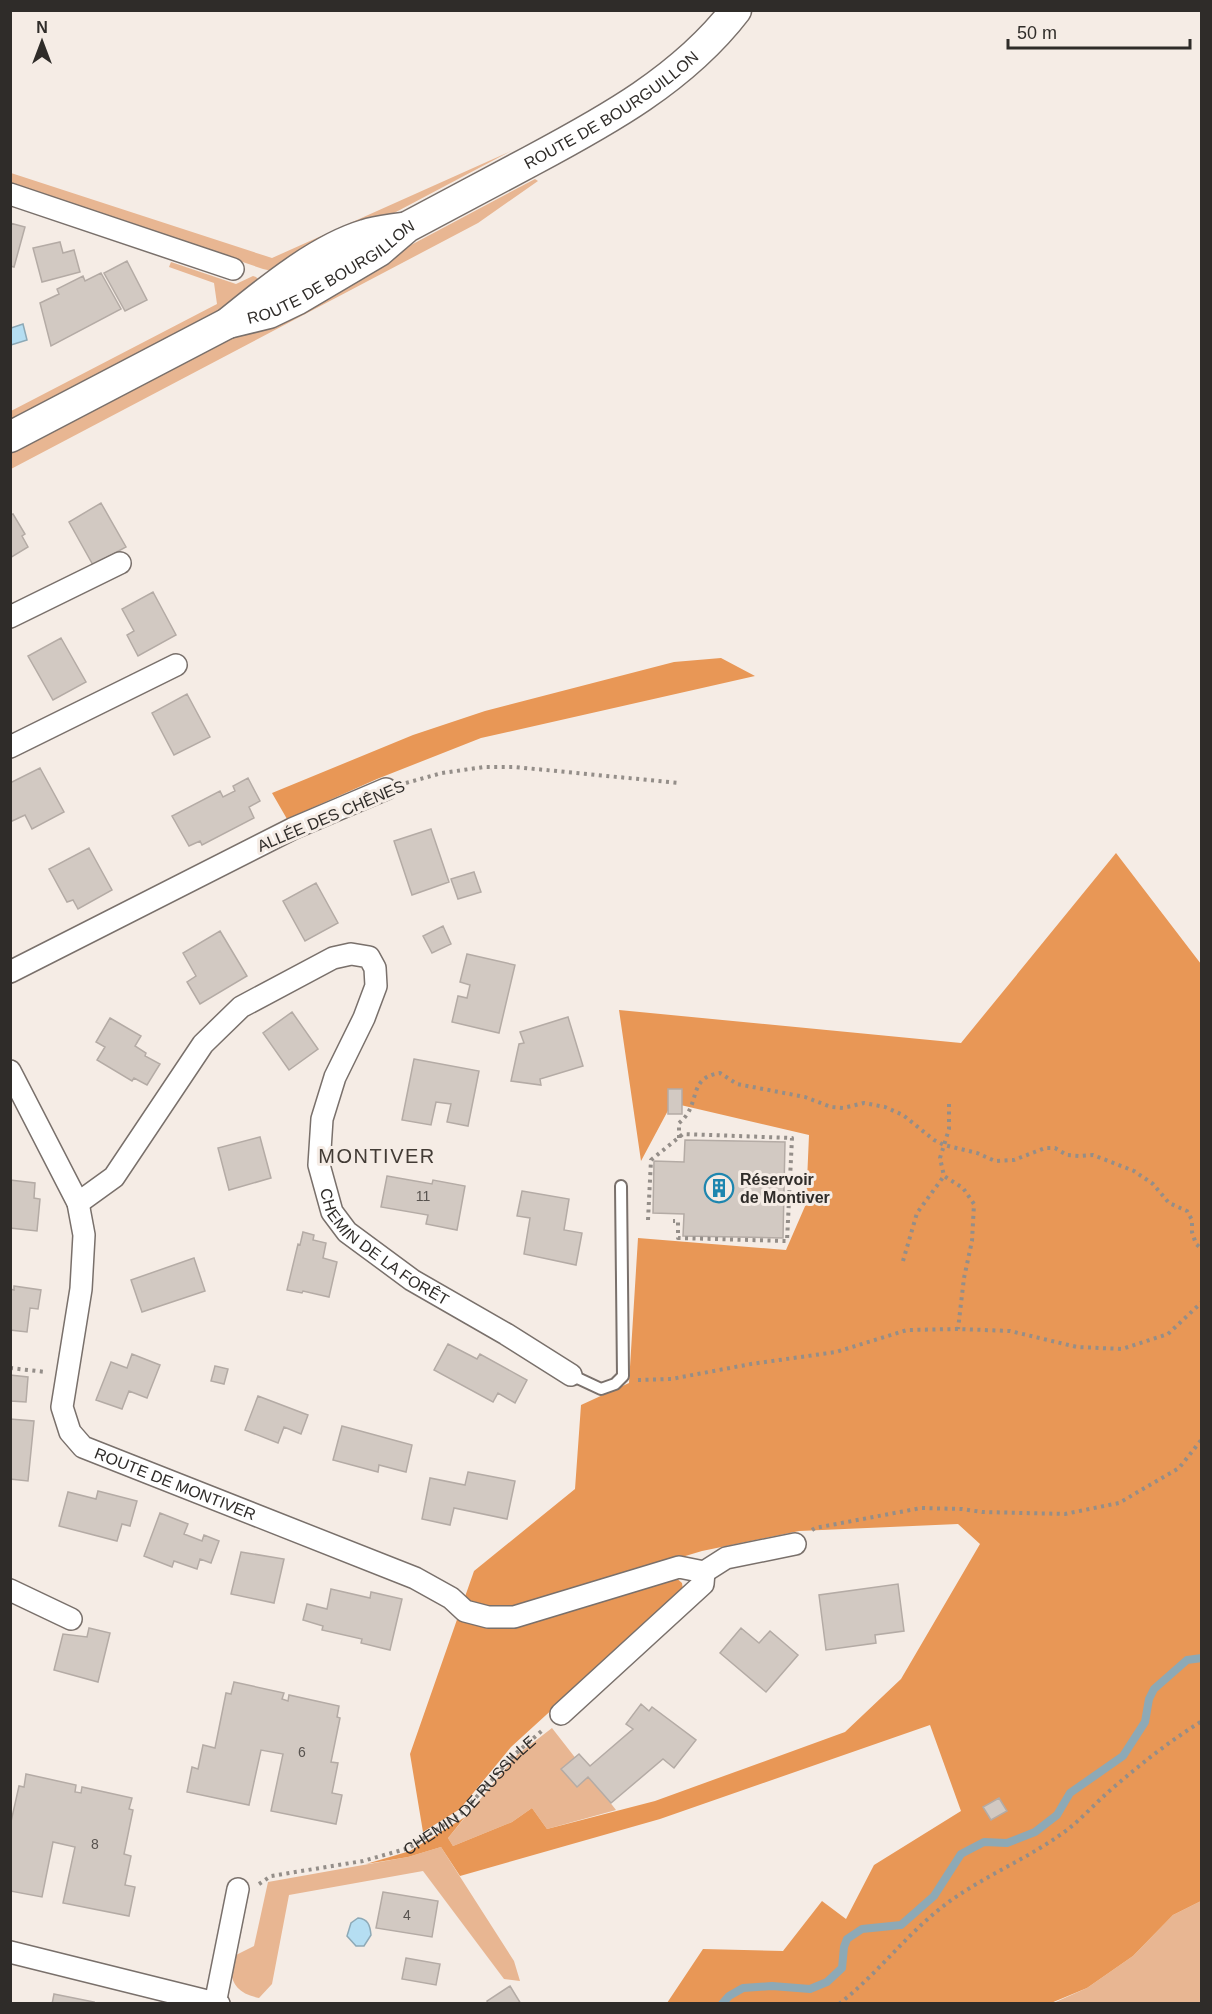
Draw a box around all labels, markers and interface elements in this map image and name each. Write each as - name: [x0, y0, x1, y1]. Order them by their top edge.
- north arrow: [12, 12, 72, 72]
- scale bar: [1008, 12, 1190, 50]
- text: N: [36, 19, 48, 36]
- text: 50 m: [1017, 23, 1057, 43]
- street label: ROUTE DE BOURGUILLON: [521, 48, 701, 172]
- street label: ROUTE DE BOURGILLON: [245, 216, 417, 327]
- street label: ALLÉE DES CHÊNES: [254, 776, 407, 855]
- district label: MONTIVER: [318, 1145, 436, 1167]
- place label: Réservoir de Montiver: [740, 1171, 830, 1206]
- building icon: Réservoir de Montiver: [703, 1172, 735, 1204]
- street label: CHEMIN DE LA FORÊT: [317, 1186, 452, 1308]
- house number: 11: [416, 1188, 430, 1204]
- street label: ROUTE DE MONTIVER: [92, 1444, 258, 1523]
- street label: CHEMIN DE RUSSILLE: [400, 1732, 538, 1858]
- house number: 6: [298, 1744, 306, 1760]
- house number: 8: [91, 1836, 99, 1852]
- house number: 4: [403, 1907, 411, 1923]

